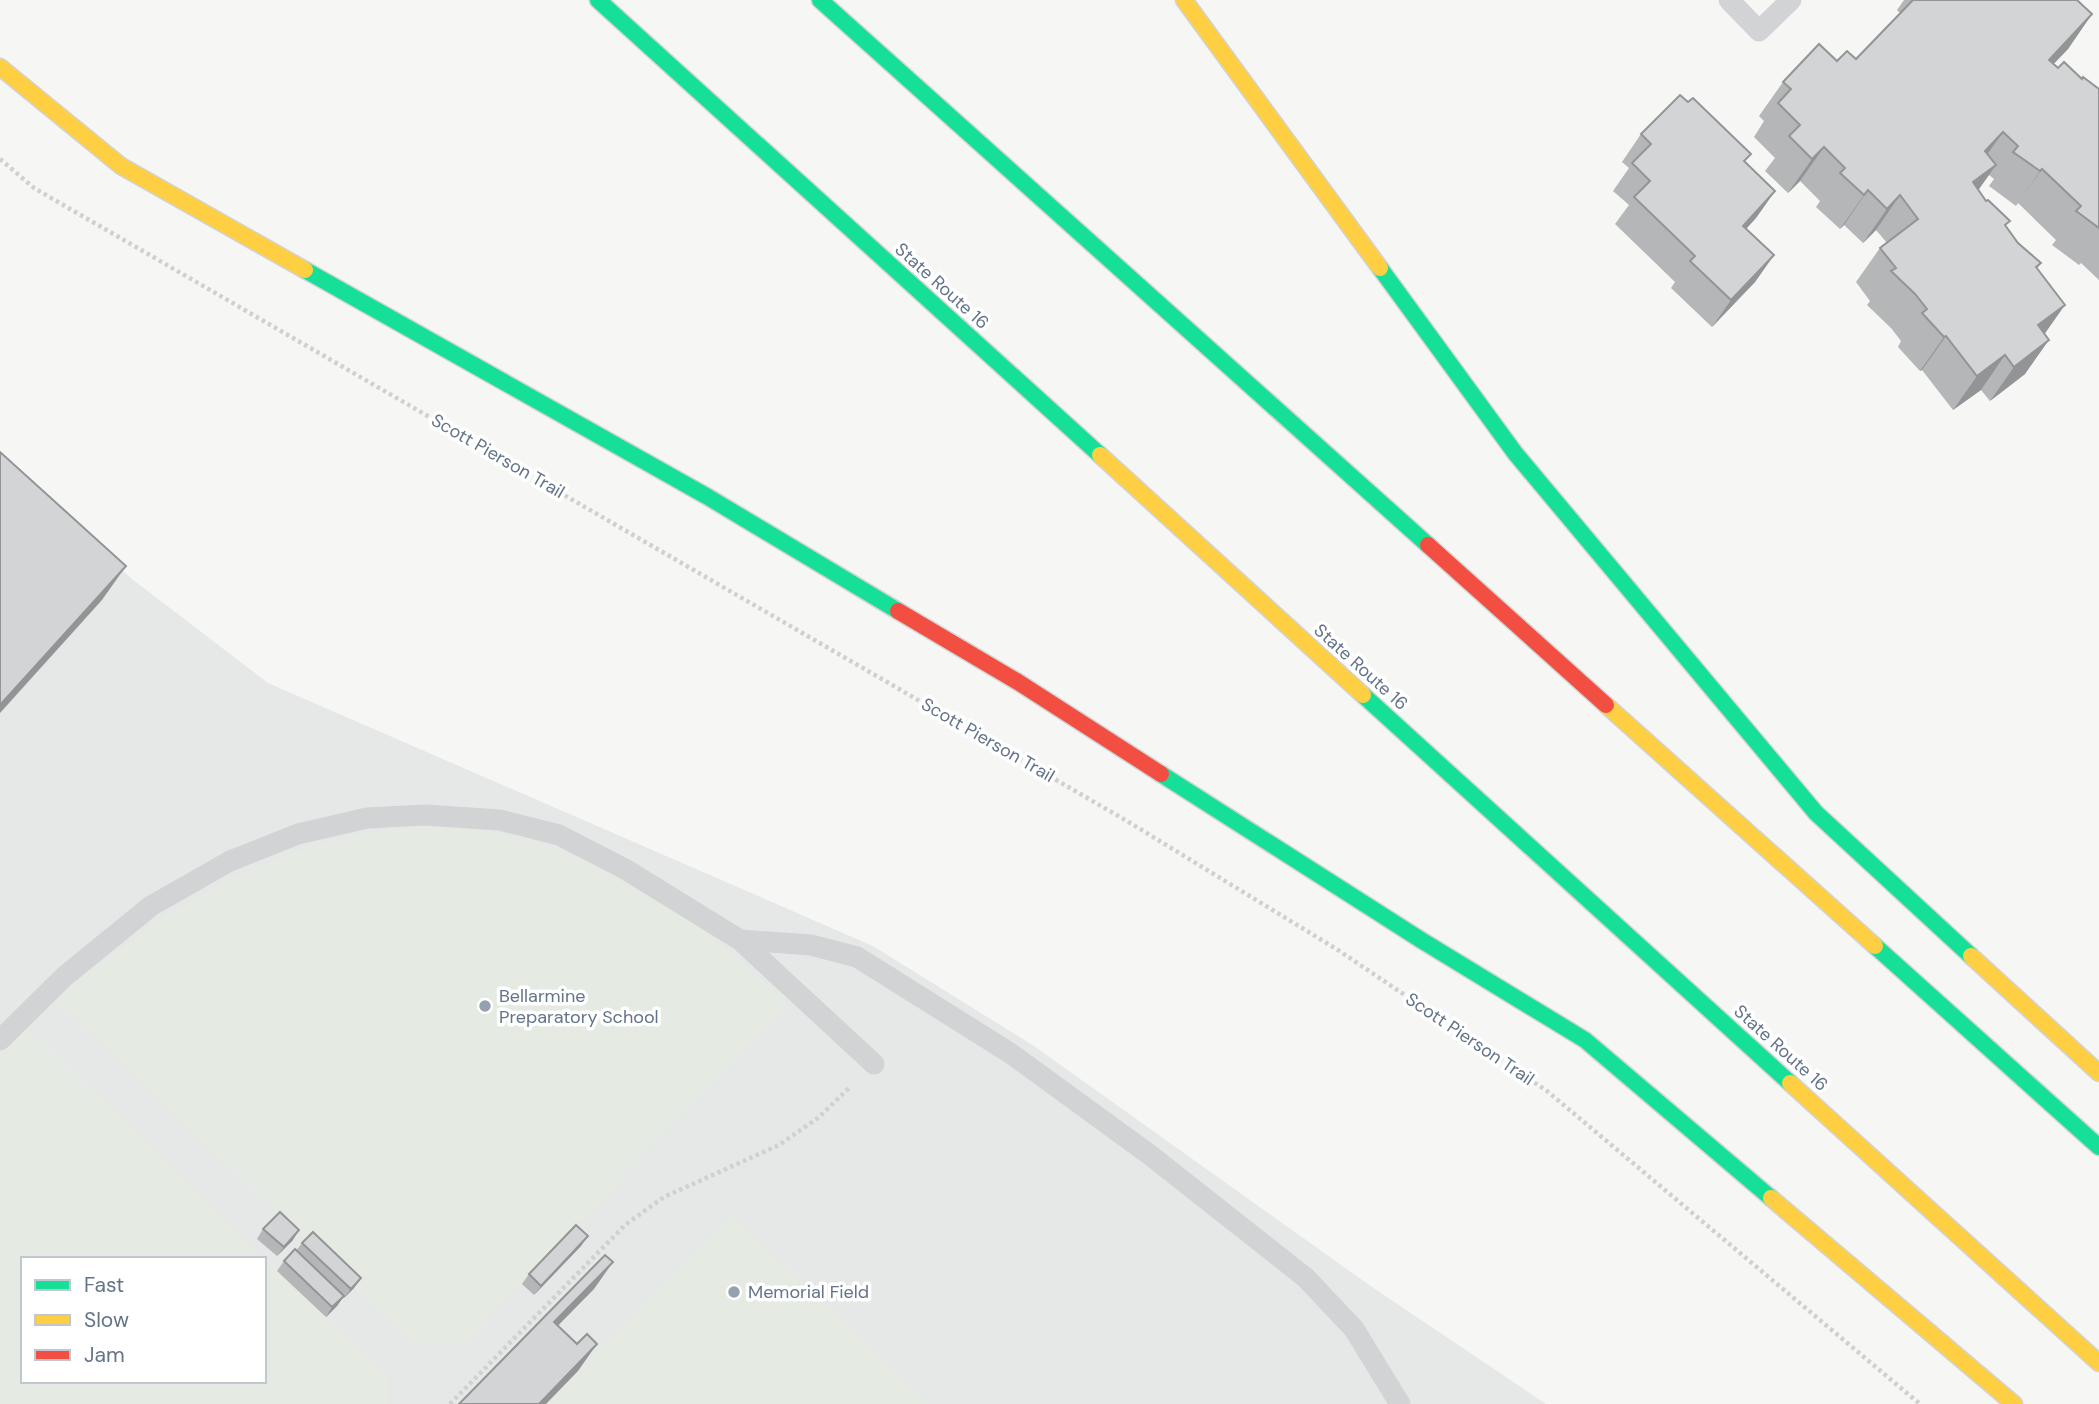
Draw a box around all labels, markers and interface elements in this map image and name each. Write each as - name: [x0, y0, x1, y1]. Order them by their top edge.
- street label: State Route 16: [890, 237, 994, 335]
- street label: Scott Pierson Trail: [427, 408, 569, 504]
- street label: State Route 16: [1309, 618, 1413, 716]
- street label: Scott Pierson Trail: [917, 692, 1059, 788]
- place label: Bellarmine Preparatory School: [499, 984, 659, 1029]
- street label: Scott Pierson Trail: [1401, 987, 1539, 1091]
- marker: Bellarmine Preparatory School: [477, 998, 493, 1014]
- street label: State Route 16: [1729, 999, 1833, 1097]
- legend: [21, 1257, 266, 1383]
- text: Fast: [84, 1271, 124, 1299]
- place label: Memorial Field: [748, 1280, 869, 1304]
- marker: Memorial Field: [726, 1284, 742, 1300]
- text: Slow: [84, 1306, 129, 1334]
- text: Jam: [84, 1341, 125, 1369]

